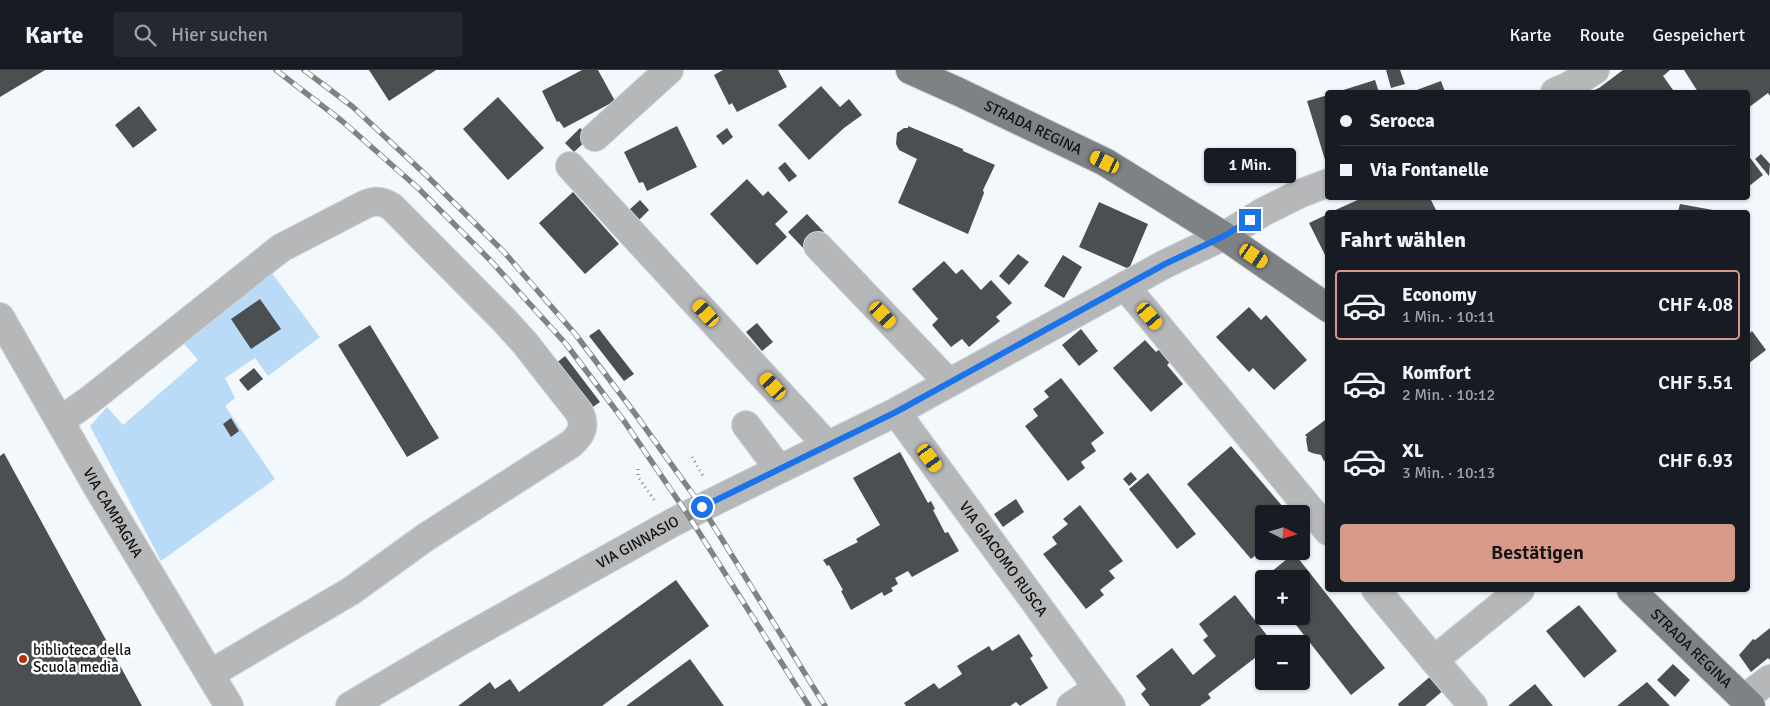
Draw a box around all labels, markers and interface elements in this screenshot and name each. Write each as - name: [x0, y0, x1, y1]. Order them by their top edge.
- search box: [113, 12, 463, 57]
- text: Karte: [25, 20, 83, 50]
- icon: search: [131, 21, 159, 49]
- text: Hier suchen: [171, 23, 268, 47]
- text: Karte: [1510, 24, 1552, 46]
- text: Route: [1580, 24, 1625, 46]
- text: Gespeichert: [1653, 24, 1745, 46]
- street label: STRADA REGINA: [981, 96, 1085, 159]
- text: Serocca: [1370, 109, 1435, 133]
- callout: 1 Min.: [1204, 148, 1296, 182]
- car: [1088, 149, 1121, 175]
- text: 1 Min.: [1229, 155, 1272, 175]
- text: Via Fontanelle: [1370, 158, 1489, 182]
- route end: [1239, 209, 1261, 231]
- text: Fahrt wählen: [1340, 226, 1466, 253]
- car: [1237, 241, 1270, 271]
- icon: car: [1342, 283, 1387, 328]
- text: Economy: [1402, 283, 1476, 307]
- text: CHF 4.08: [1658, 293, 1733, 317]
- car: [690, 297, 721, 329]
- car: [867, 299, 898, 331]
- car: [1134, 300, 1165, 332]
- text: 1 Min. · 10:11: [1402, 307, 1495, 327]
- icon: car: [1342, 361, 1387, 406]
- text: Komfort: [1402, 361, 1471, 385]
- car: [757, 370, 788, 402]
- text: CHF 5.51: [1658, 371, 1733, 395]
- text: 2 Min. · 10:12: [1402, 385, 1495, 405]
- icon: car: [1342, 439, 1387, 484]
- text: XL: [1402, 439, 1424, 463]
- car: [915, 441, 944, 475]
- text: CHF 6.93: [1658, 449, 1733, 473]
- text: 3 Min. · 10:13: [1402, 463, 1495, 483]
- street label: VIA CAMPAGNA: [79, 465, 147, 561]
- route start: [691, 496, 713, 518]
- street label: VIA GIACOMO RUSCA: [955, 498, 1051, 620]
- north arrow: [1255, 505, 1310, 560]
- map controls: [1255, 505, 1310, 690]
- street label: VIA GINNASIO: [593, 512, 682, 572]
- button: Bestätigen: [1340, 524, 1735, 582]
- button: +: [1255, 570, 1310, 625]
- street label: STRADA REGINA: [1647, 605, 1736, 692]
- button: −: [1255, 635, 1310, 690]
- place label: biblioteca della Scuola media: [33, 641, 131, 676]
- marker: biblioteca della Scuola media: [17, 653, 29, 665]

